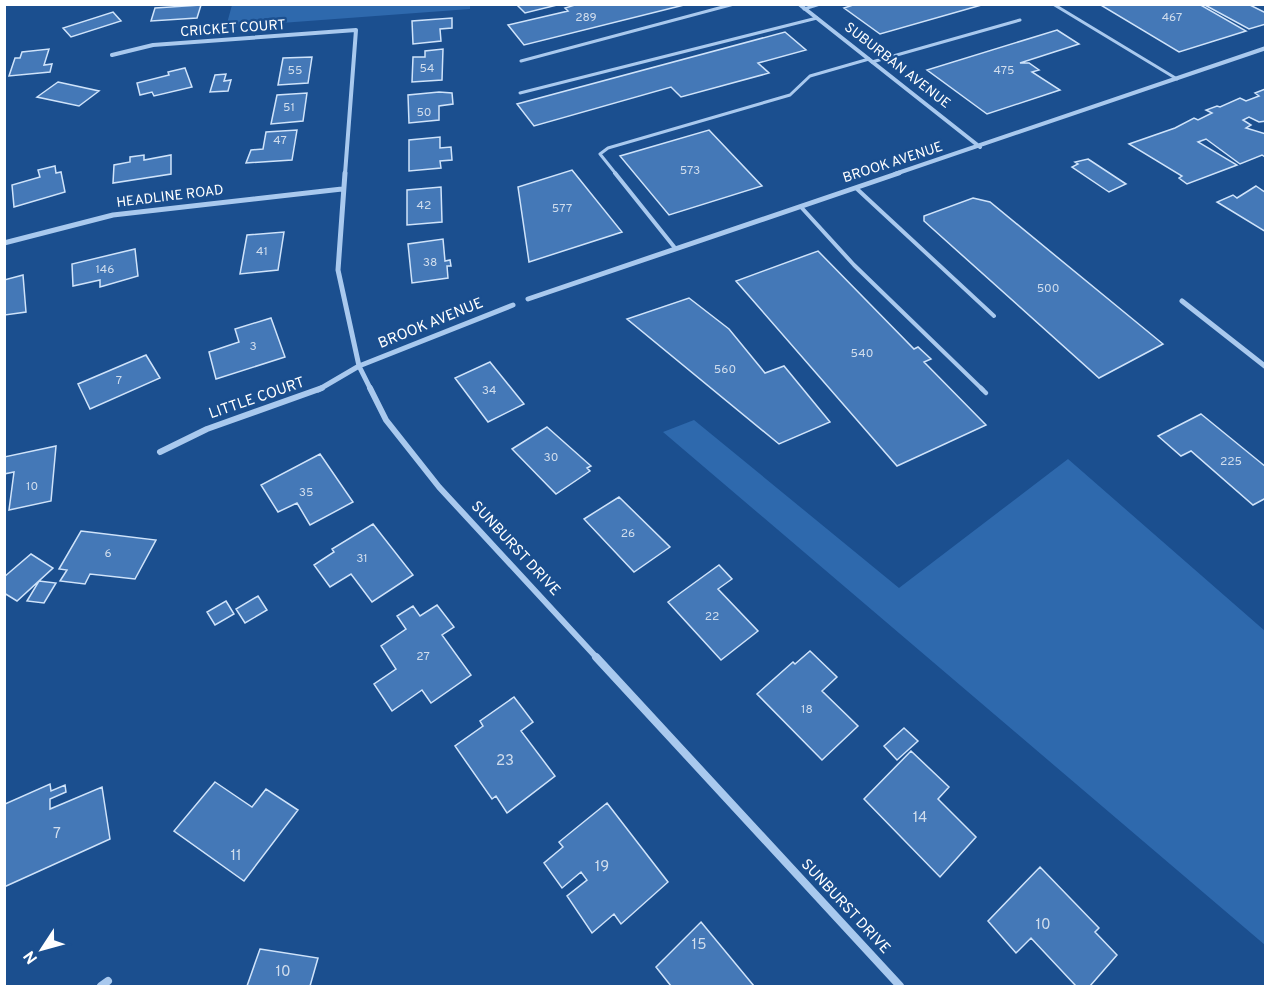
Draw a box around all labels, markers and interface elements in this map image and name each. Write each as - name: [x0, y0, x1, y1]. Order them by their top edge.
- house number: 289: [575, 10, 597, 26]
- house number: 467: [1162, 10, 1182, 26]
- street label: CRICKET COURT: [180, 17, 286, 41]
- street label: SUBURBAN AVENUE: [841, 19, 953, 113]
- house number: 54: [419, 61, 435, 77]
- house number: 55: [288, 63, 302, 79]
- house number: 475: [993, 63, 1015, 79]
- house number: 51: [283, 100, 295, 116]
- house number: 50: [416, 105, 432, 121]
- house number: 47: [273, 133, 287, 149]
- street label: BROOK AVENUE: [841, 139, 945, 187]
- house number: 573: [680, 163, 700, 179]
- street label: HEADLINE ROAD: [115, 182, 225, 212]
- house number: 42: [417, 198, 431, 214]
- house number: 577: [552, 201, 572, 217]
- house number: 41: [256, 244, 268, 260]
- house number: 38: [423, 255, 437, 271]
- house number: 146: [96, 262, 114, 278]
- house number: 500: [1037, 281, 1059, 297]
- street label: BROOK AVENUE: [376, 294, 486, 354]
- house number: 3: [249, 339, 257, 355]
- house number: 540: [851, 346, 873, 362]
- house number: 560: [714, 362, 736, 378]
- house number: 7: [116, 373, 122, 389]
- street label: LITTLE COURT: [207, 374, 307, 424]
- house number: 34: [482, 383, 496, 399]
- house number: 30: [544, 450, 558, 466]
- house number: 225: [1220, 454, 1242, 470]
- house number: 10: [26, 479, 38, 495]
- house number: 35: [299, 485, 313, 501]
- street label: SUNBURST DRIVE: [466, 498, 564, 600]
- house number: 26: [621, 526, 635, 542]
- house number: 6: [104, 546, 112, 562]
- house number: 31: [356, 551, 368, 567]
- house number: 22: [705, 609, 719, 625]
- house number: 27: [416, 649, 430, 665]
- house number: 18: [801, 702, 813, 718]
- house number: 23: [496, 752, 514, 771]
- house number: 14: [913, 809, 927, 828]
- house number: 7: [53, 825, 61, 844]
- house number: 11: [230, 847, 242, 866]
- street label: SUNBURST DRIVE: [796, 856, 894, 958]
- house number: 19: [595, 858, 609, 877]
- house number: 10: [1035, 916, 1051, 935]
- north arrow: [12, 919, 72, 979]
- house number: 15: [692, 936, 706, 955]
- text: N: [20, 946, 43, 967]
- house number: 10: [275, 963, 291, 982]

